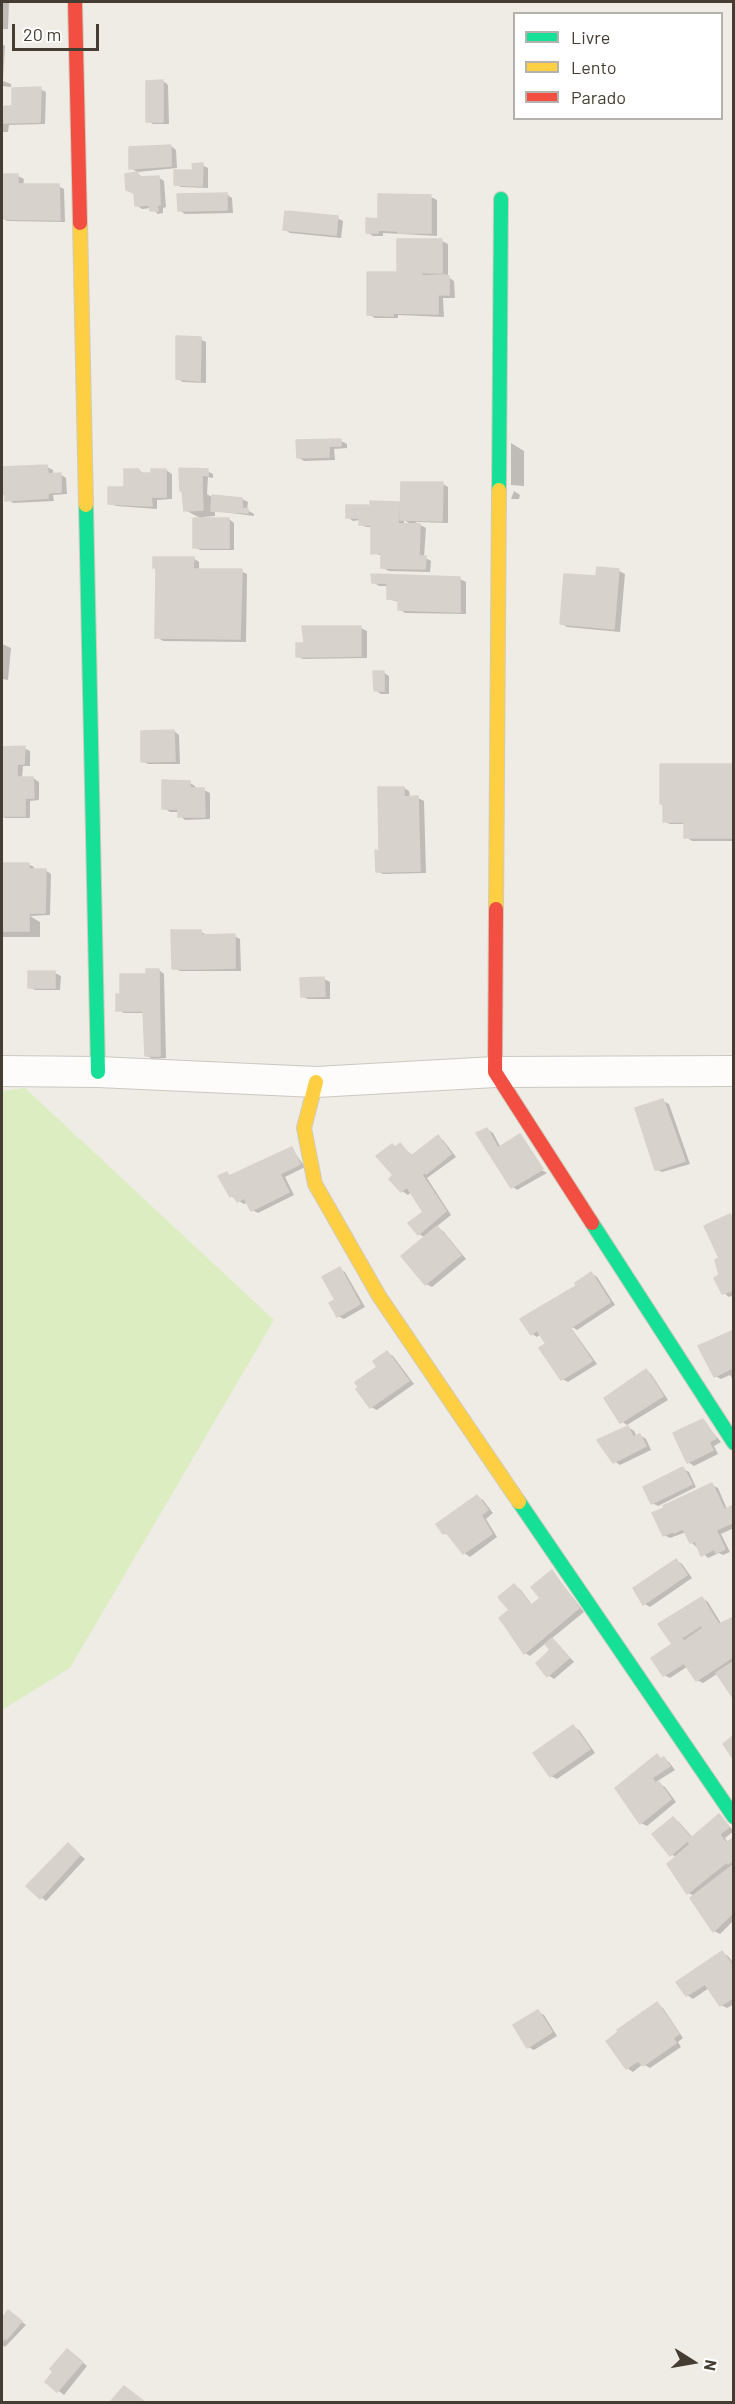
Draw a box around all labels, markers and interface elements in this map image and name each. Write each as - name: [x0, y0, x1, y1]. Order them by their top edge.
- scale bar: [15, 12, 102, 50]
- legend: [513, 12, 723, 120]
- text: 20 m: [23, 23, 61, 45]
- text: Livre: [571, 26, 610, 48]
- text: Lento: [571, 56, 617, 78]
- text: Parado: [571, 86, 626, 108]
- north arrow: [663, 2332, 723, 2392]
- text: N: [701, 2358, 722, 2373]

